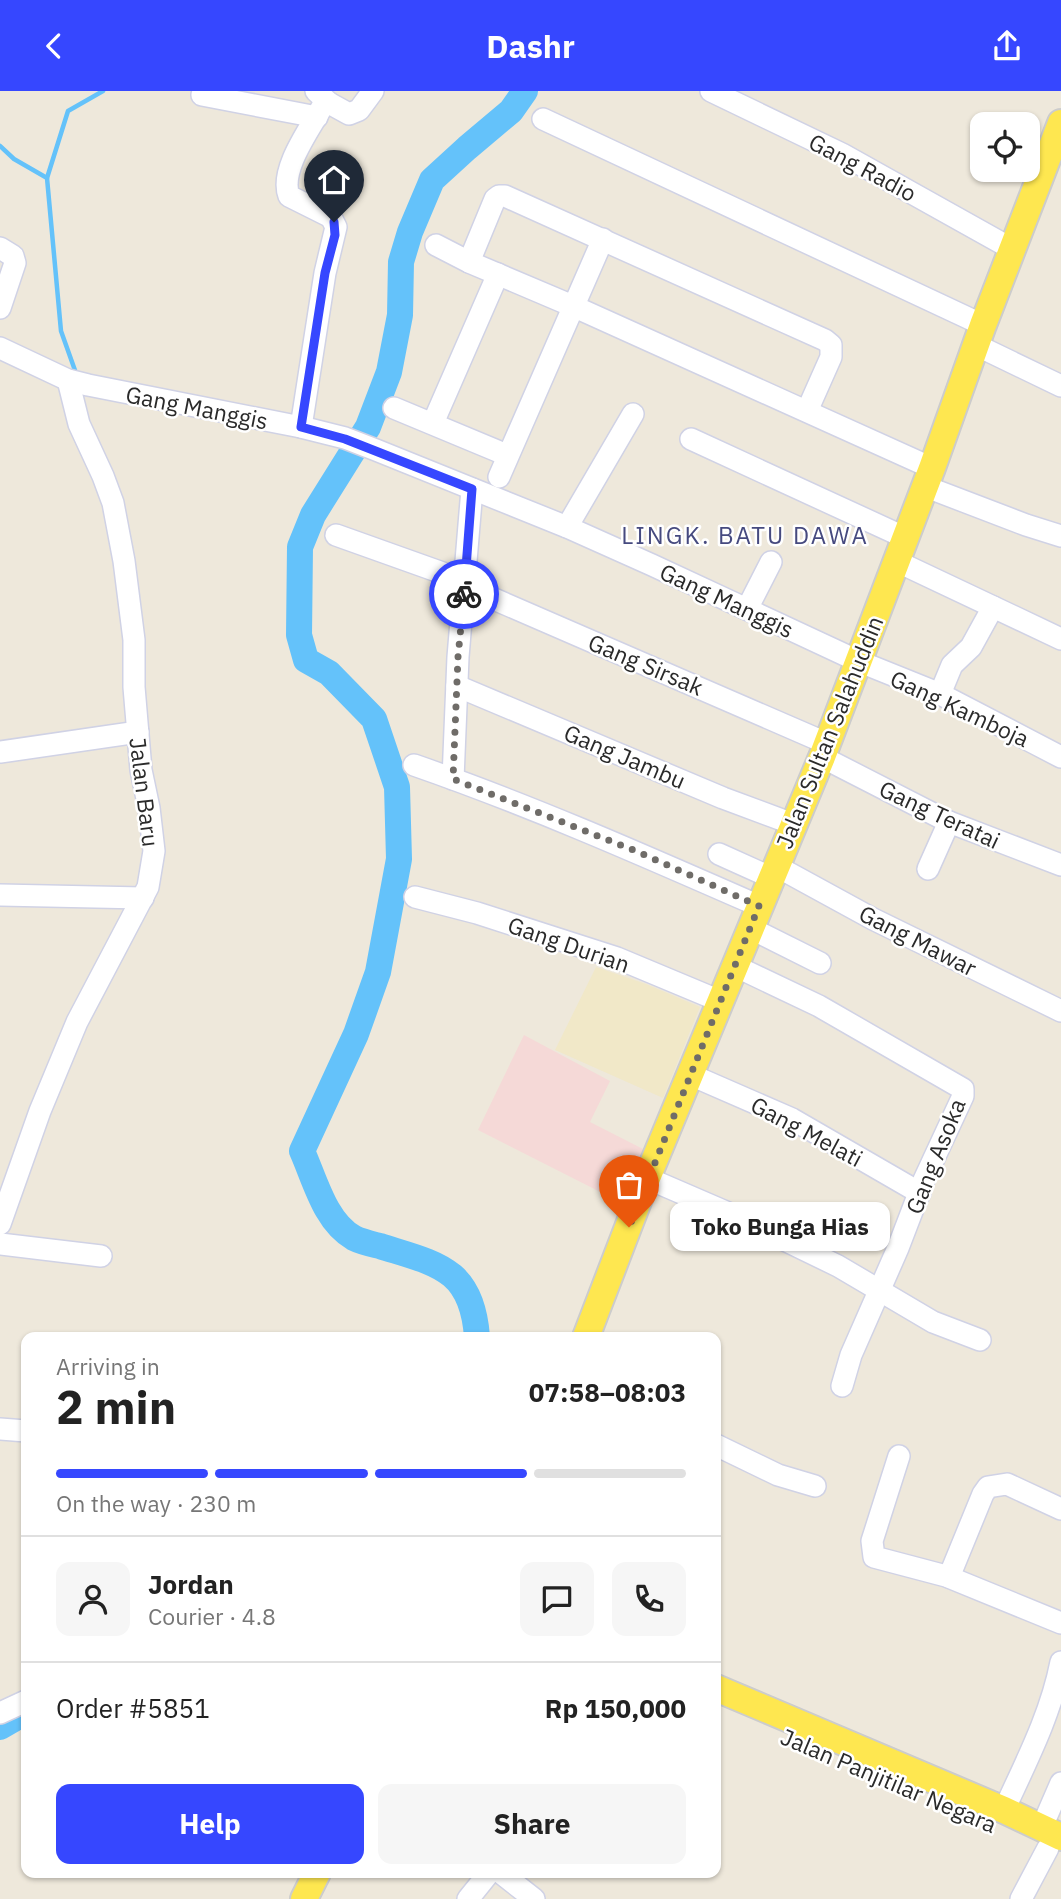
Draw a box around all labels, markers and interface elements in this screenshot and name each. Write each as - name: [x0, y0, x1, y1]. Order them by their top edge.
- text: Dashr: [486, 25, 575, 67]
- icon: back: [35, 27, 73, 65]
- icon: share: [988, 27, 1026, 65]
- map controls: [970, 112, 1040, 182]
- button: locate: [970, 112, 1040, 182]
- street label: Gang Radio: [804, 126, 922, 208]
- pin: [304, 150, 364, 222]
- icon: home: [315, 161, 353, 199]
- street label: Gang Manggis: [123, 379, 271, 435]
- district label: LINGK. BATU DAWA: [621, 519, 869, 551]
- street label: Gang Manggis: [655, 556, 799, 644]
- courier: [429, 559, 499, 629]
- icon: bike: [445, 575, 483, 613]
- street label: Jalan Sultan Salahuddin: [769, 611, 889, 853]
- street label: Gang Sirsak: [584, 626, 708, 702]
- street label: Gang Kamboja: [886, 663, 1034, 753]
- street label: Gang Jambu: [560, 717, 690, 795]
- street label: Jalan Baru: [123, 736, 167, 848]
- street label: Gang Teratai: [875, 773, 1005, 855]
- street label: Gang Mawar: [854, 898, 982, 983]
- street label: Gang Durian: [504, 909, 634, 979]
- street label: Gang Melati: [746, 1089, 868, 1173]
- street label: Gang Asoka: [898, 1094, 972, 1218]
- pin: [599, 1155, 659, 1227]
- icon: bag: [610, 1166, 648, 1204]
- callout: Toko Bunga Hias: [671, 1203, 892, 1251]
- text: Toko Bunga Hias: [691, 1211, 869, 1241]
- text: Arriving in: [56, 1351, 160, 1381]
- text: 07:58–08:03: [529, 1375, 686, 1409]
- text: 2 min: [56, 1377, 176, 1437]
- text: On the way · 230 m: [56, 1488, 256, 1518]
- button: person: [56, 1562, 130, 1636]
- button: chat: [520, 1562, 594, 1636]
- button: phone: [612, 1562, 686, 1636]
- text: Jordan: [148, 1567, 234, 1601]
- text: Courier · 4.8: [148, 1601, 276, 1631]
- text: Order #5851: [56, 1691, 210, 1725]
- text: Rp 150,000: [545, 1691, 686, 1725]
- street label: Jalan Panjitilar Negara: [776, 1721, 1002, 1839]
- button: Help: [56, 1784, 364, 1864]
- button: Share: [378, 1784, 686, 1864]

